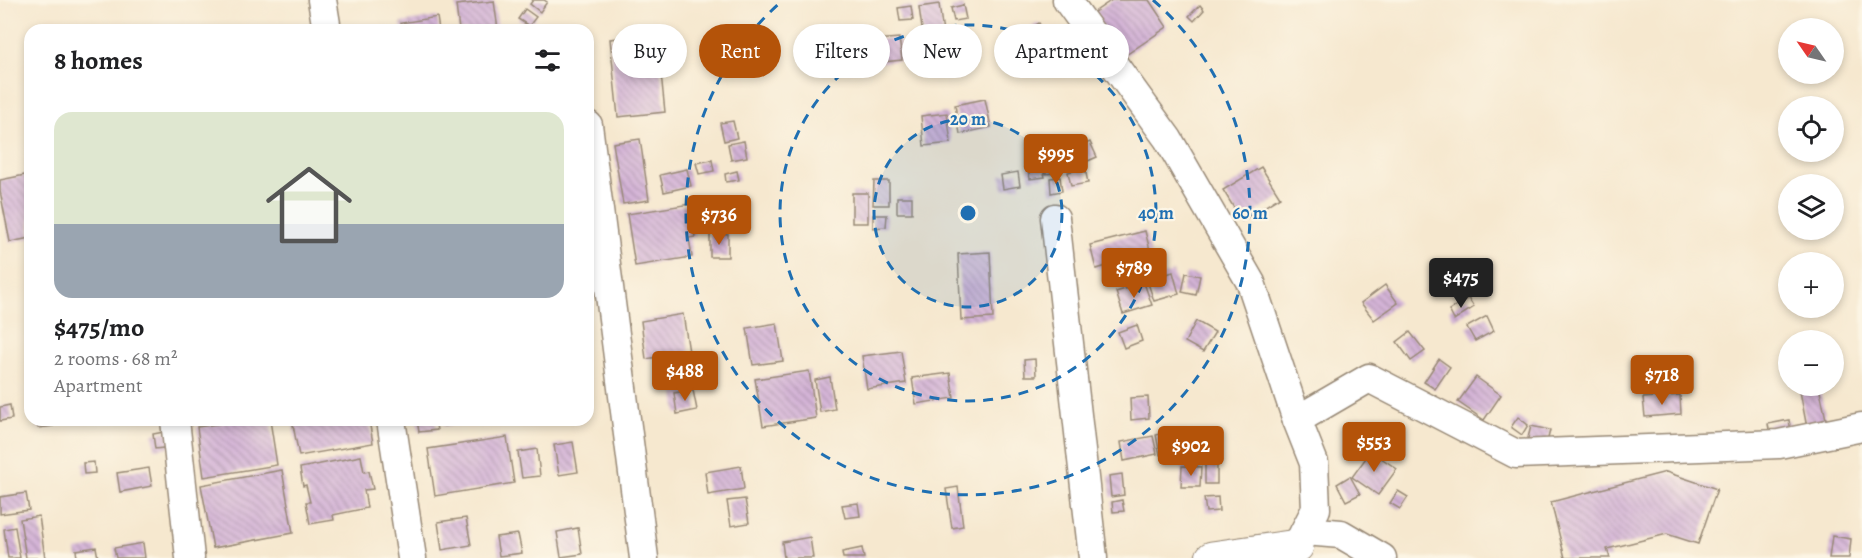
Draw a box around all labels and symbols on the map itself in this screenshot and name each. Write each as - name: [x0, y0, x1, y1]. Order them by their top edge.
- north arrow: [1778, 18, 1844, 84]
- text: 20 m: [950, 107, 986, 131]
- pin: $995: [1020, 134, 1092, 185]
- pin: $736: [683, 195, 755, 246]
- text: 40 m: [1138, 201, 1174, 225]
- text: 60 m: [1232, 201, 1268, 225]
- centre of rings: [958, 203, 978, 223]
- pin: $789: [1098, 248, 1170, 299]
- pin: $475: [1425, 258, 1497, 309]
- pin: $488: [649, 351, 721, 402]
- pin: $718: [1626, 355, 1698, 406]
- pin: $553: [1338, 422, 1410, 473]
- pin: $902: [1155, 426, 1227, 477]

